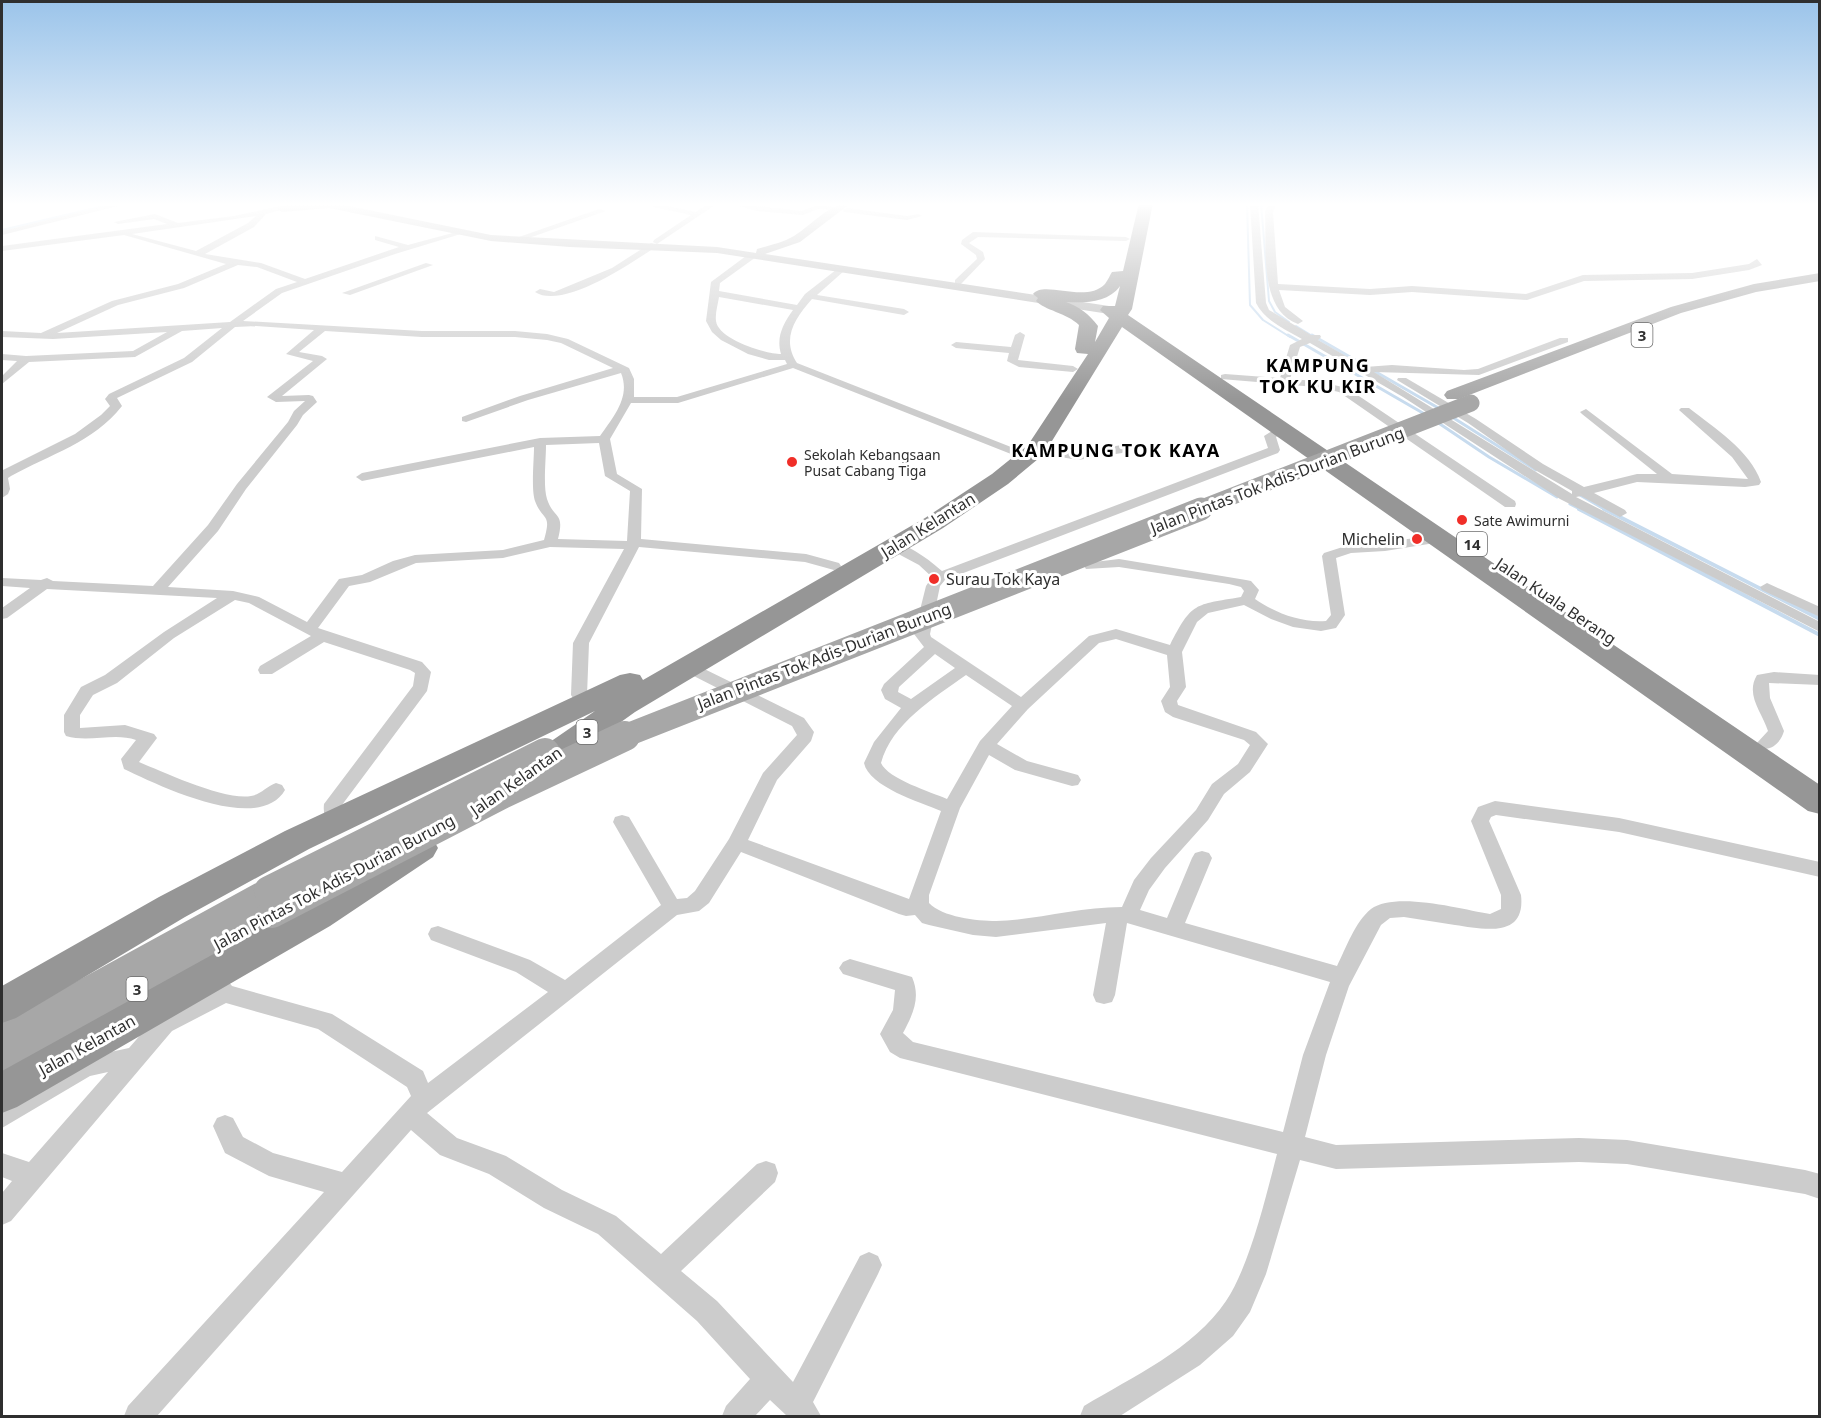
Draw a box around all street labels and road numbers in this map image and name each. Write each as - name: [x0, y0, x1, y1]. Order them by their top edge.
- road number: 3: [1632, 323, 1652, 347]
- street label: Jalan Pintas Tok Adis-Durian Burung: [1145, 421, 1407, 539]
- street label: Jalan Kelantan: [875, 487, 979, 564]
- road number: 14: [1457, 532, 1487, 556]
- street label: Jalan Kuala Berang: [1490, 551, 1621, 650]
- street label: Jalan Pintas Tok Adis-Durian Burung: [692, 597, 954, 715]
- road number: 3: [576, 720, 598, 744]
- street label: Jalan Kelantan: [464, 741, 566, 822]
- street label: Jalan Pintas Tok Adis-Durian Burung: [208, 809, 458, 956]
- road number: 3: [126, 977, 148, 1001]
- street label: Jalan Kelantan: [33, 1009, 139, 1082]

